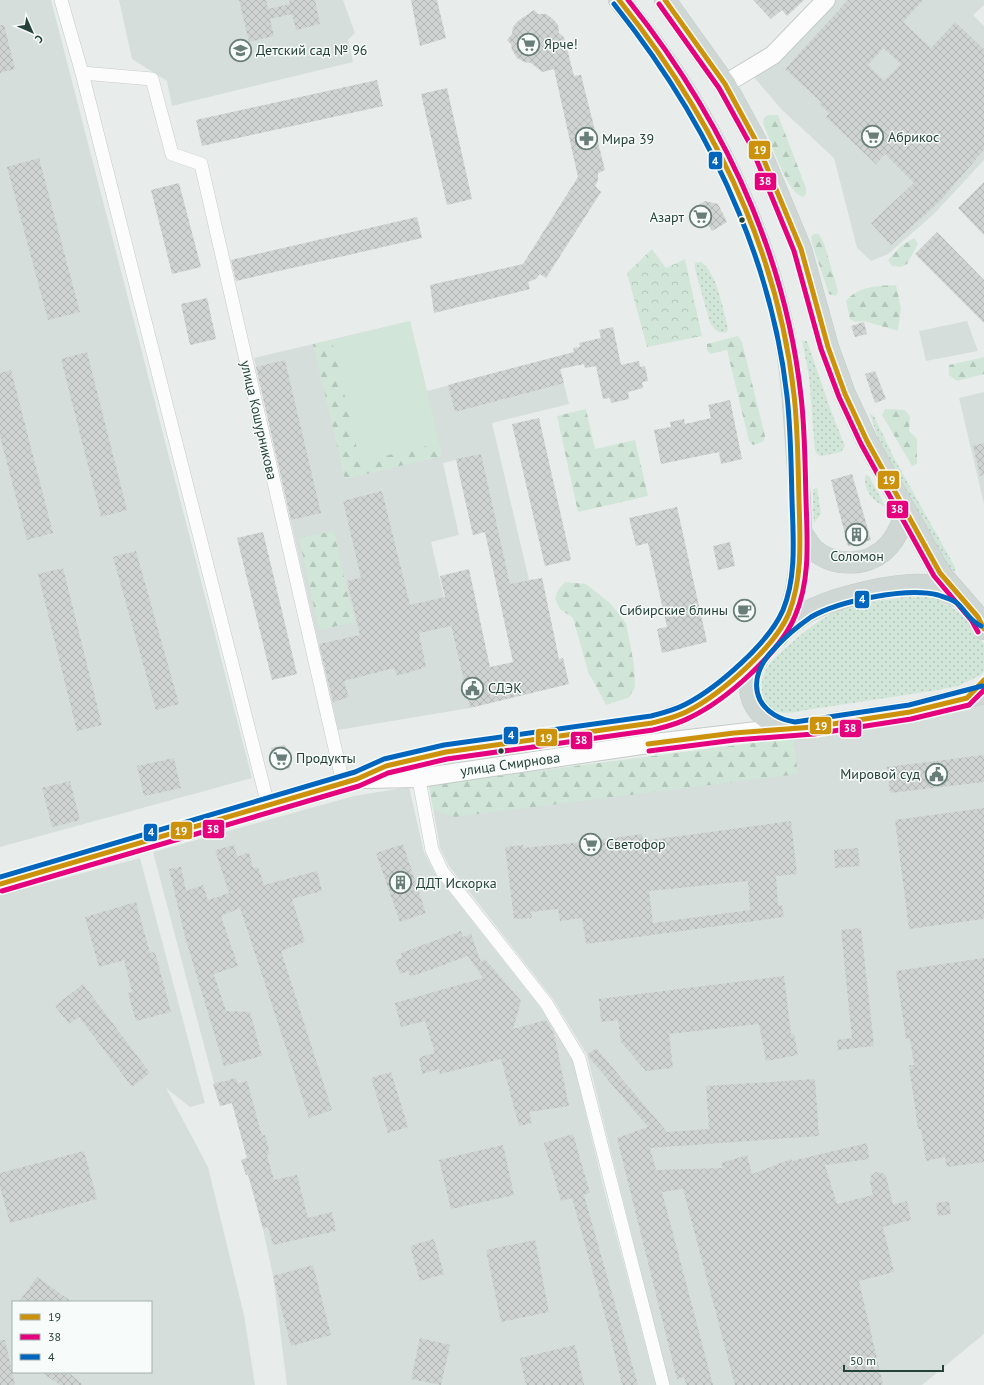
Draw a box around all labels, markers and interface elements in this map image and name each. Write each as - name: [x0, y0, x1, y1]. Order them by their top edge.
- north arrow: [12, 12, 52, 52]
- supermarket icon: Ярче!: [515, 31, 541, 57]
- text: С: [32, 32, 46, 46]
- place label: Ярче!: [544, 35, 578, 53]
- school or university icon: Детский сад № 96: [227, 37, 253, 63]
- place label: Детский сад № 96: [256, 41, 367, 59]
- supermarket icon: Абрикос: [860, 124, 886, 150]
- pharmacy icon: Мира 39: [574, 126, 600, 152]
- place label: Абрикос: [888, 128, 939, 146]
- place label: Мира 39: [602, 130, 654, 148]
- line badge: 19: [748, 140, 771, 160]
- text: 19: [754, 143, 766, 157]
- line badge: 4: [708, 151, 723, 170]
- text: 4: [712, 154, 719, 168]
- line badge: 38: [754, 172, 777, 191]
- text: 38: [759, 174, 771, 188]
- supermarket icon: Азарт: [687, 204, 713, 230]
- place label: Азарт: [650, 208, 684, 226]
- unlabelled marker: [737, 215, 747, 225]
- street label: улица Кошурникова: [236, 358, 282, 482]
- line badge: 19: [877, 470, 900, 490]
- text: 19: [883, 473, 895, 487]
- line badge: 38: [886, 500, 909, 519]
- text: 38: [891, 502, 903, 516]
- building icon: Соломон: [844, 521, 870, 547]
- place label: Соломон: [830, 547, 884, 565]
- line badge: 4: [854, 590, 870, 609]
- text: 4: [859, 592, 866, 606]
- cafe icon: Сибирские блины: [731, 597, 757, 623]
- place label: Сибирские блины: [619, 601, 728, 619]
- public building icon: СДЭК: [460, 675, 486, 701]
- place label: СДЭК: [488, 679, 522, 697]
- line badge: 19: [809, 716, 832, 735]
- text: 19: [815, 719, 827, 733]
- line badge: 38: [839, 719, 862, 738]
- text: 38: [844, 721, 856, 735]
- line badge: 4: [503, 726, 519, 745]
- text: 4: [508, 728, 515, 742]
- line badge: 19: [535, 728, 558, 747]
- text: 19: [540, 731, 552, 745]
- line badge: 38: [570, 731, 593, 750]
- text: 38: [575, 733, 587, 747]
- supermarket icon: Продукты: [267, 745, 293, 771]
- unlabelled marker: [496, 746, 506, 756]
- street label: улица Смирнова: [459, 748, 561, 780]
- place label: Продукты: [296, 749, 356, 767]
- public building icon: Мировой суд: [923, 761, 949, 787]
- place label: Мировой суд: [840, 765, 920, 783]
- line badge: 38: [202, 819, 225, 839]
- line badge: 19: [170, 821, 193, 840]
- text: 38: [207, 822, 219, 836]
- line badge: 4: [143, 823, 158, 842]
- text: 19: [175, 824, 187, 838]
- text: 4: [148, 825, 155, 839]
- supermarket icon: Светофор: [577, 831, 603, 857]
- place label: Светофор: [606, 835, 666, 853]
- building icon: ДДТ Искорка: [388, 870, 414, 896]
- place label: ДДТ Искорка: [416, 874, 497, 892]
- legend: [12, 1301, 152, 1373]
- text: 19: [48, 1309, 61, 1324]
- text: 38: [48, 1329, 61, 1344]
- scale bar: [844, 1347, 943, 1373]
- text: 4: [48, 1349, 55, 1364]
- text: 50 m: [850, 1353, 876, 1368]

